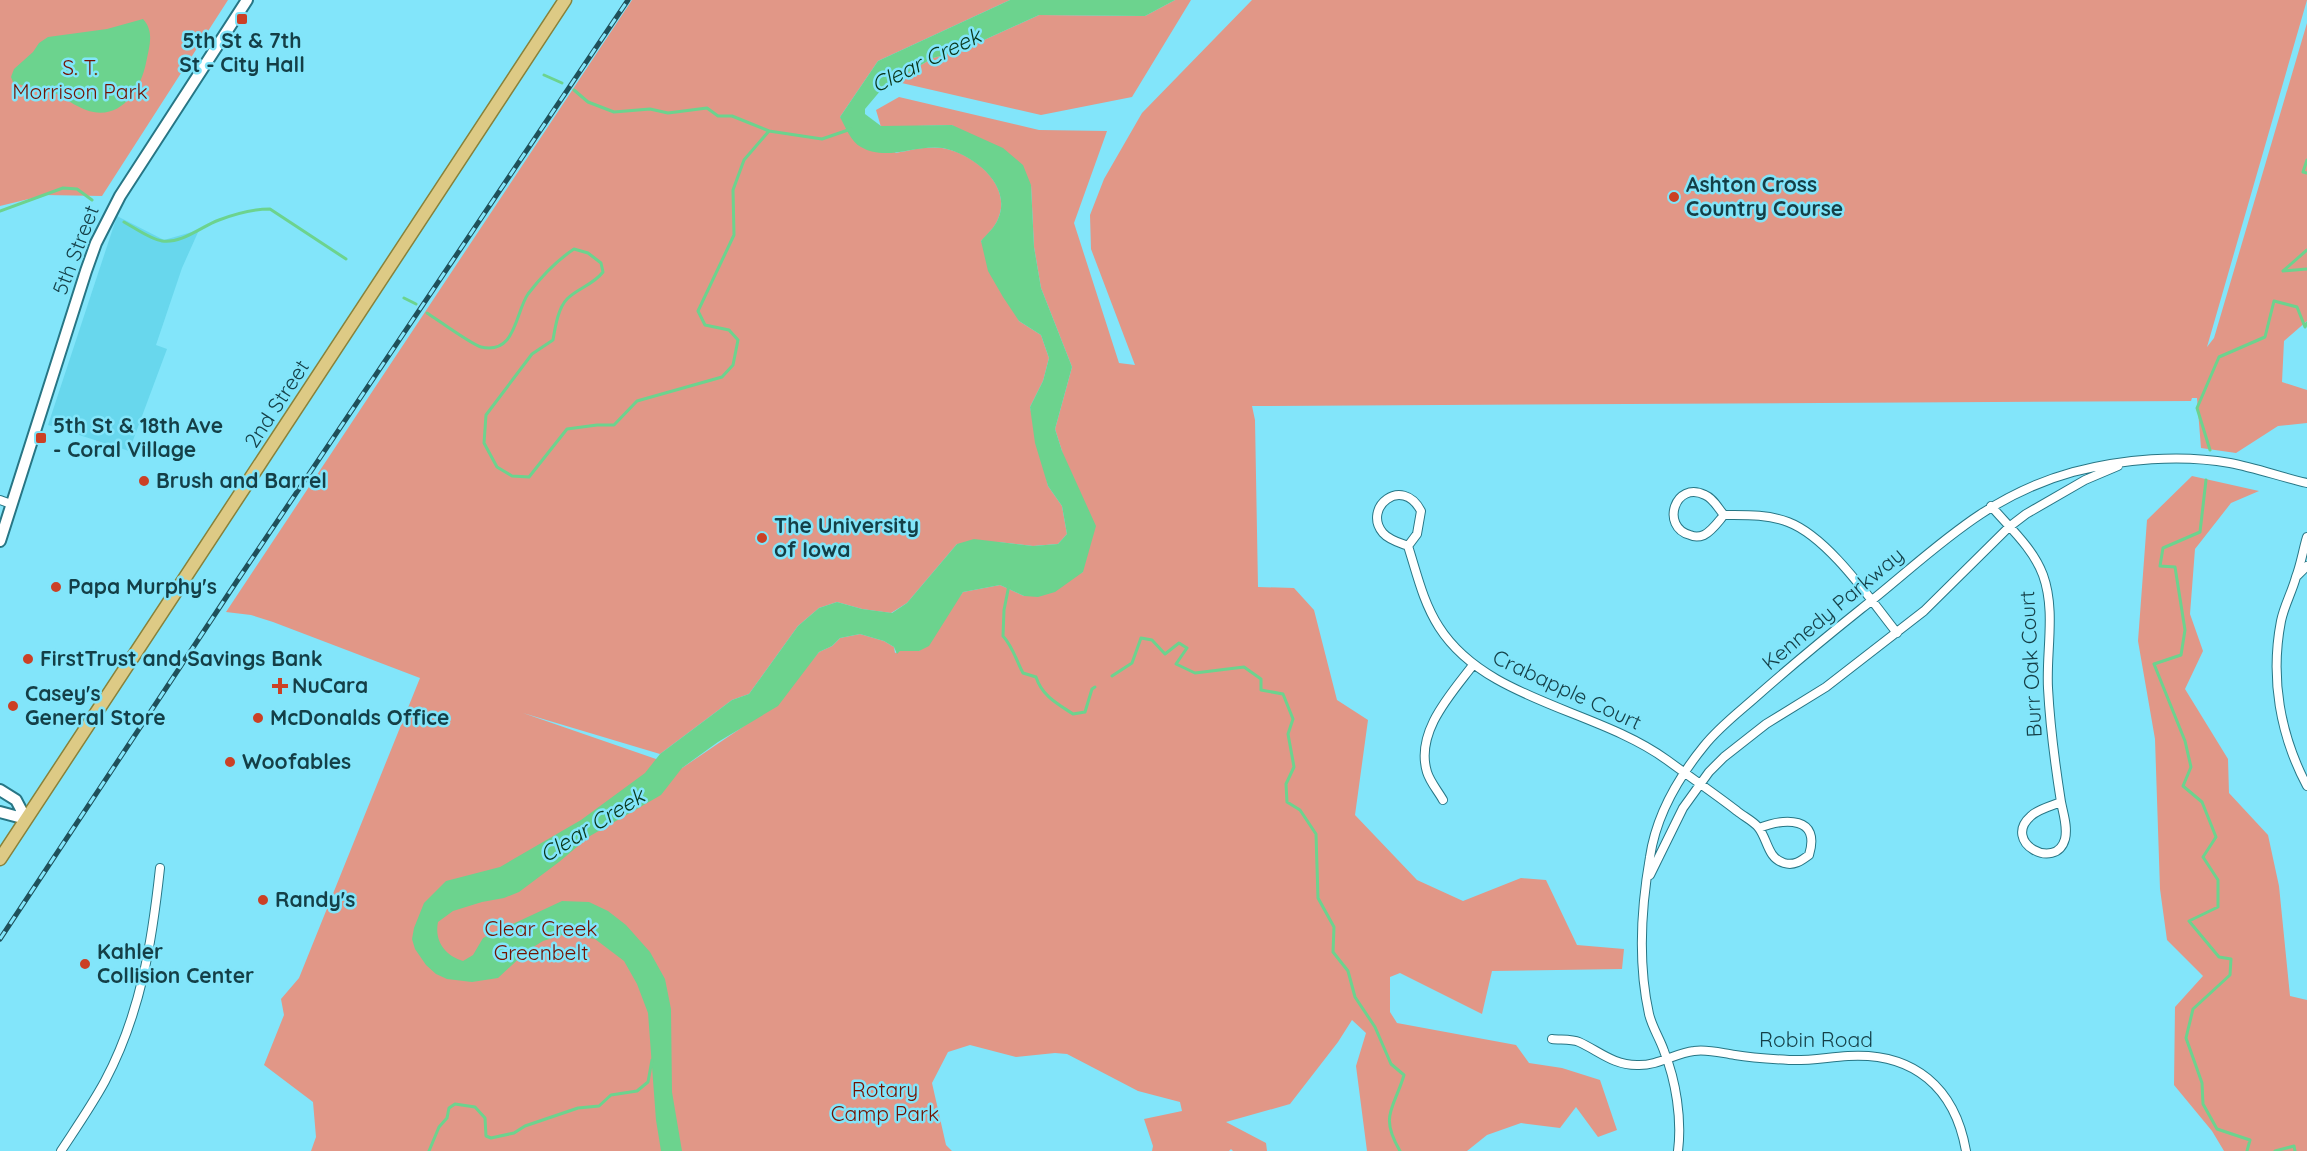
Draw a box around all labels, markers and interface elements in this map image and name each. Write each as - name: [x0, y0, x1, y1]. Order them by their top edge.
- marker: 5th St & 7th St - City Hall: [235, 12, 249, 26]
- water label: Clear Creek: [867, 20, 987, 99]
- place label: 5th St & 7th St - City Hall: [179, 27, 305, 77]
- park label: S. T. Morrison Park: [12, 54, 148, 104]
- place label: Ashton Cross Country Course: [1686, 171, 1843, 221]
- marker: Ashton Cross Country Course: [1667, 190, 1681, 204]
- street label: 5th Street: [46, 201, 104, 298]
- street label: 2nd Street: [238, 355, 314, 452]
- place label: 5th St & 18th Ave - Coral Village: [53, 412, 223, 462]
- marker: 5th St & 18th Ave - Coral Village: [34, 431, 48, 445]
- place label: Brush and Barrel: [156, 467, 327, 493]
- marker: Brush and Barrel: [137, 474, 151, 488]
- place label: The University of Iowa: [774, 512, 919, 562]
- marker: The University of Iowa: [755, 531, 769, 545]
- street label: Kennedy Parkway: [1756, 541, 1909, 675]
- place label: Papa Murphy's: [68, 573, 217, 599]
- marker: Papa Murphy's: [49, 580, 63, 594]
- street label: Burr Oak Court: [2013, 590, 2047, 738]
- street label: Crabapple Court: [1489, 643, 1646, 735]
- place label: FirstTrust and Savings Bank: [40, 645, 323, 671]
- marker: FirstTrust and Savings Bank: [21, 652, 35, 666]
- place label: NuCara: [292, 672, 368, 698]
- marker: NuCara: [273, 679, 287, 693]
- place label: Casey's General Store: [25, 680, 166, 730]
- marker: Casey's General Store: [6, 699, 20, 713]
- place label: McDonalds Office: [270, 704, 449, 730]
- marker: McDonalds Office: [251, 711, 265, 725]
- place label: Woofables: [242, 748, 351, 774]
- marker: Woofables: [223, 755, 237, 769]
- water label: Clear Creek: [534, 781, 652, 868]
- place label: Randy's: [275, 886, 355, 912]
- marker: Randy's: [256, 893, 270, 907]
- park label: Clear Creek Greenbelt: [484, 915, 598, 965]
- place label: Kahler Collision Center: [97, 938, 254, 988]
- marker: Kahler Collision Center: [78, 957, 92, 971]
- street label: Robin Road: [1759, 1026, 1873, 1052]
- park label: Rotary Camp Park: [831, 1076, 939, 1126]

